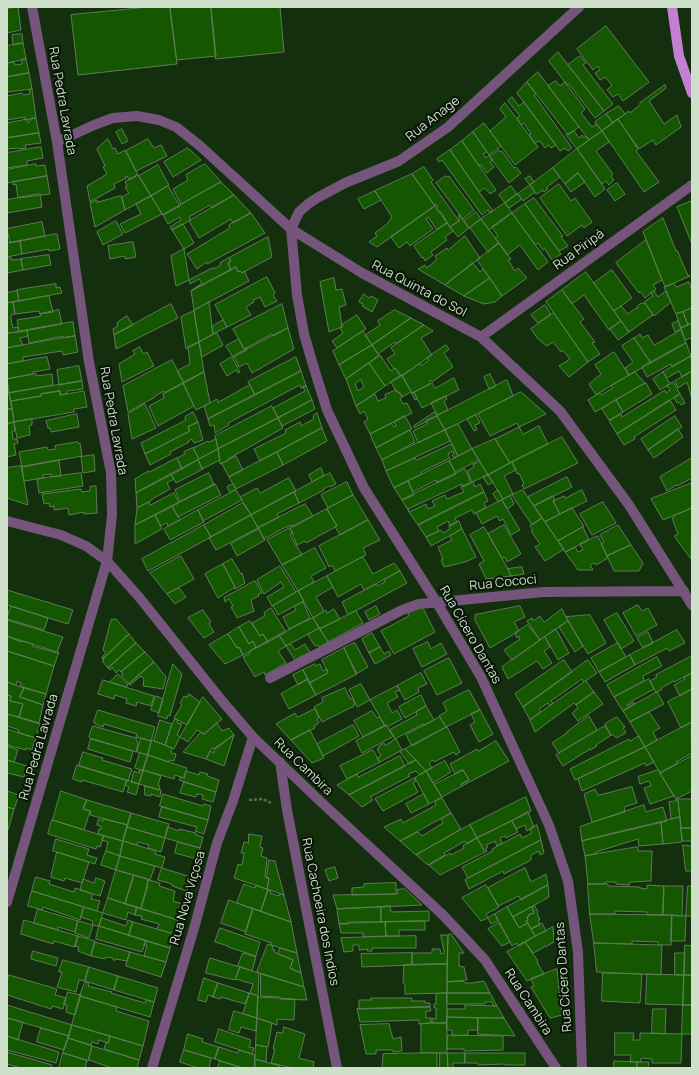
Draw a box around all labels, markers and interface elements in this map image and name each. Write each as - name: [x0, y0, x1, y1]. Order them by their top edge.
- street label: Rua Pedra Lavrada: [45, 46, 79, 156]
- street label: Rua Anage: [403, 93, 463, 145]
- street label: Rua Piripá: [550, 226, 608, 274]
- street label: Rua Quinta do Sol: [369, 257, 469, 321]
- street label: Rua Pedra Lavrada: [96, 366, 130, 476]
- street label: Rua Cococi: [469, 572, 537, 594]
- street label: Rua Cícero Dantas: [436, 583, 504, 687]
- street label: Rua Pedra Lavrada: [16, 692, 62, 802]
- street label: Rua Cambira: [270, 735, 336, 799]
- street label: Rua Cachoeira dos Indios: [298, 837, 342, 987]
- street label: Rua Nova Viçosa: [167, 849, 209, 947]
- street label: Rua Cícero Dantas: [552, 921, 576, 1033]
- street label: Rua Cambira: [501, 966, 555, 1038]

